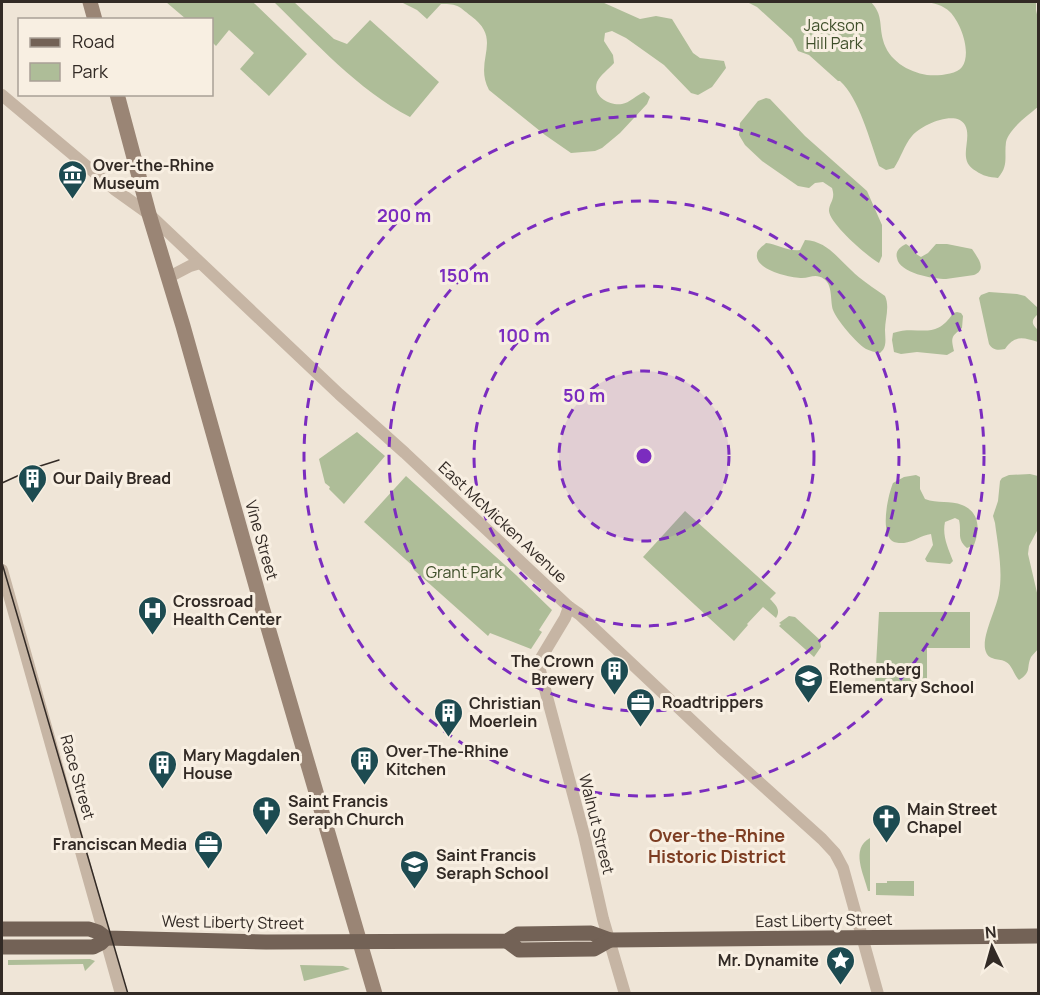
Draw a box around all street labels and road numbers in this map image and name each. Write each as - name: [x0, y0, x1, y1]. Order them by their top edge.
- street label: East McMicken Avenue: [434, 456, 572, 588]
- street label: Vine Street: [240, 498, 284, 582]
- street label: Race Street: [55, 732, 101, 822]
- street label: Walnut Street: [574, 772, 620, 876]
- street label: East Liberty Street: [755, 908, 893, 932]
- street label: West Liberty Street: [161, 910, 305, 934]

